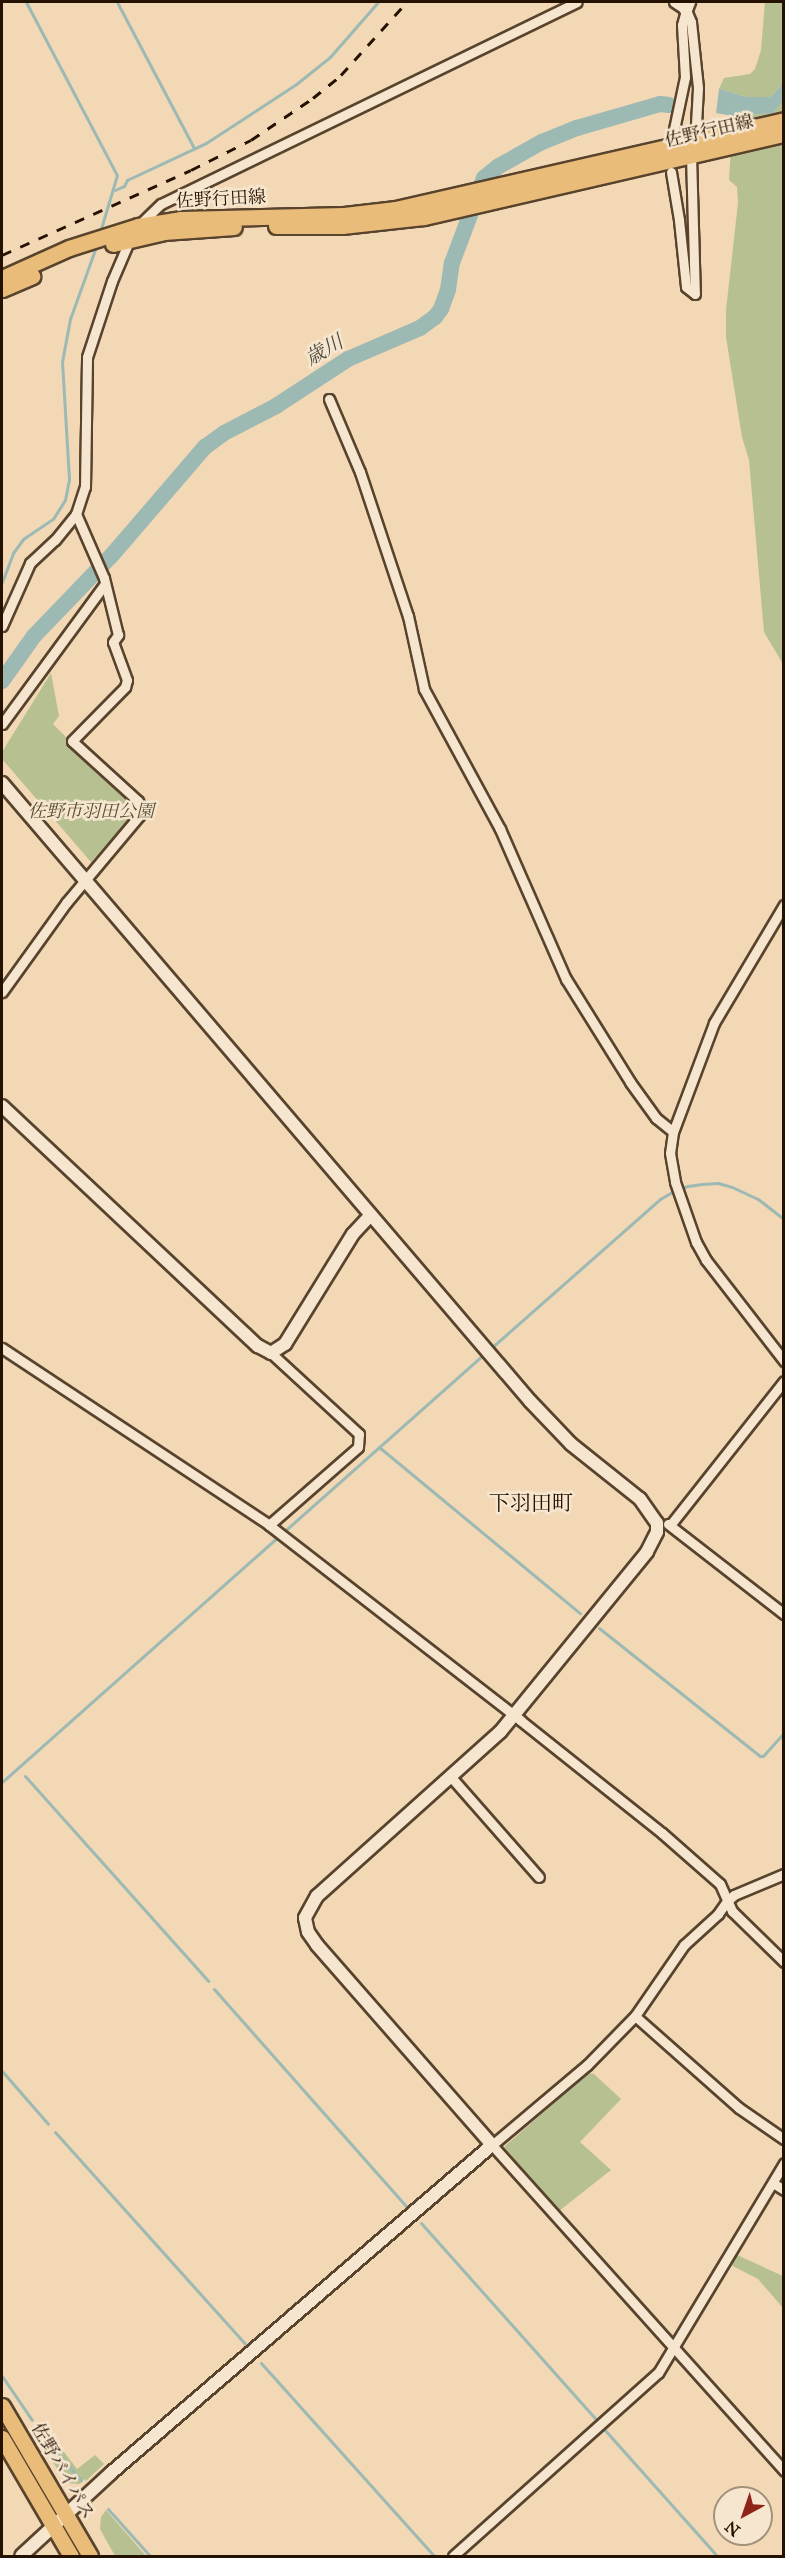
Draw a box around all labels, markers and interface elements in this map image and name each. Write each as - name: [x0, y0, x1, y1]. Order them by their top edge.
- street label: 佐野行田線: [663, 110, 755, 152]
- street label: 佐野行田線: [175, 186, 267, 212]
- water label: 歳川: [301, 330, 347, 370]
- park label: 佐野市羽田公園: [28, 800, 154, 822]
- district label: 下羽田町: [489, 1490, 573, 1516]
- street label: 佐野バイパス: [27, 2419, 99, 2523]
- north arrow: [713, 2486, 773, 2546]
- text: N: [721, 2517, 744, 2540]

